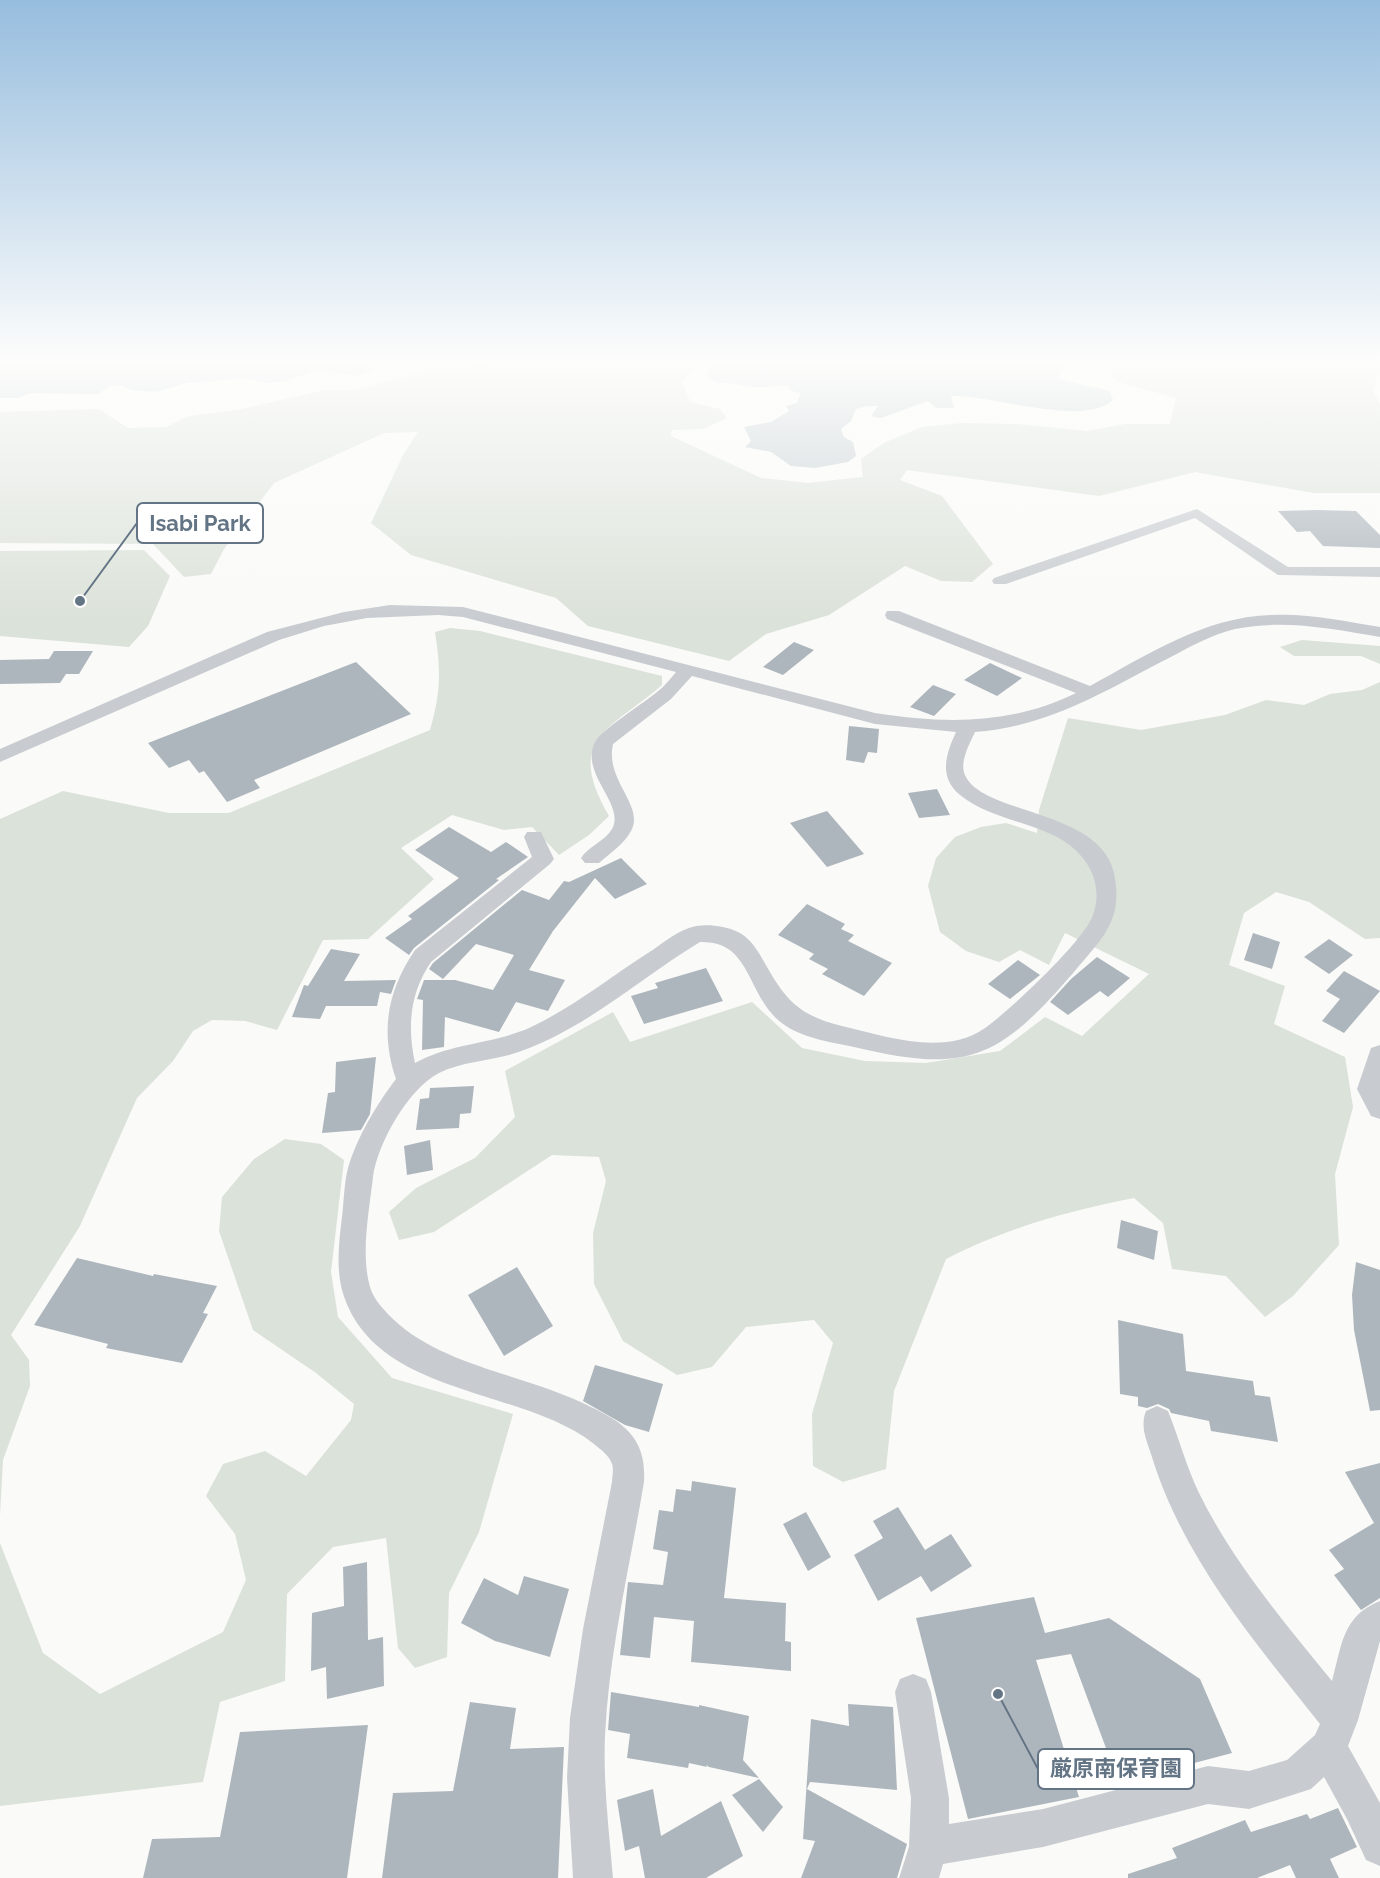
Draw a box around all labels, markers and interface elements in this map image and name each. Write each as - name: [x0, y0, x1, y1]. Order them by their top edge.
- callout: Isabi Park: [137, 503, 263, 543]
- text: Isabi Park: [149, 510, 251, 536]
- callout: 厳原南保育園: [1038, 1749, 1194, 1789]
- text: 厳原南保育園: [1050, 1755, 1182, 1781]

